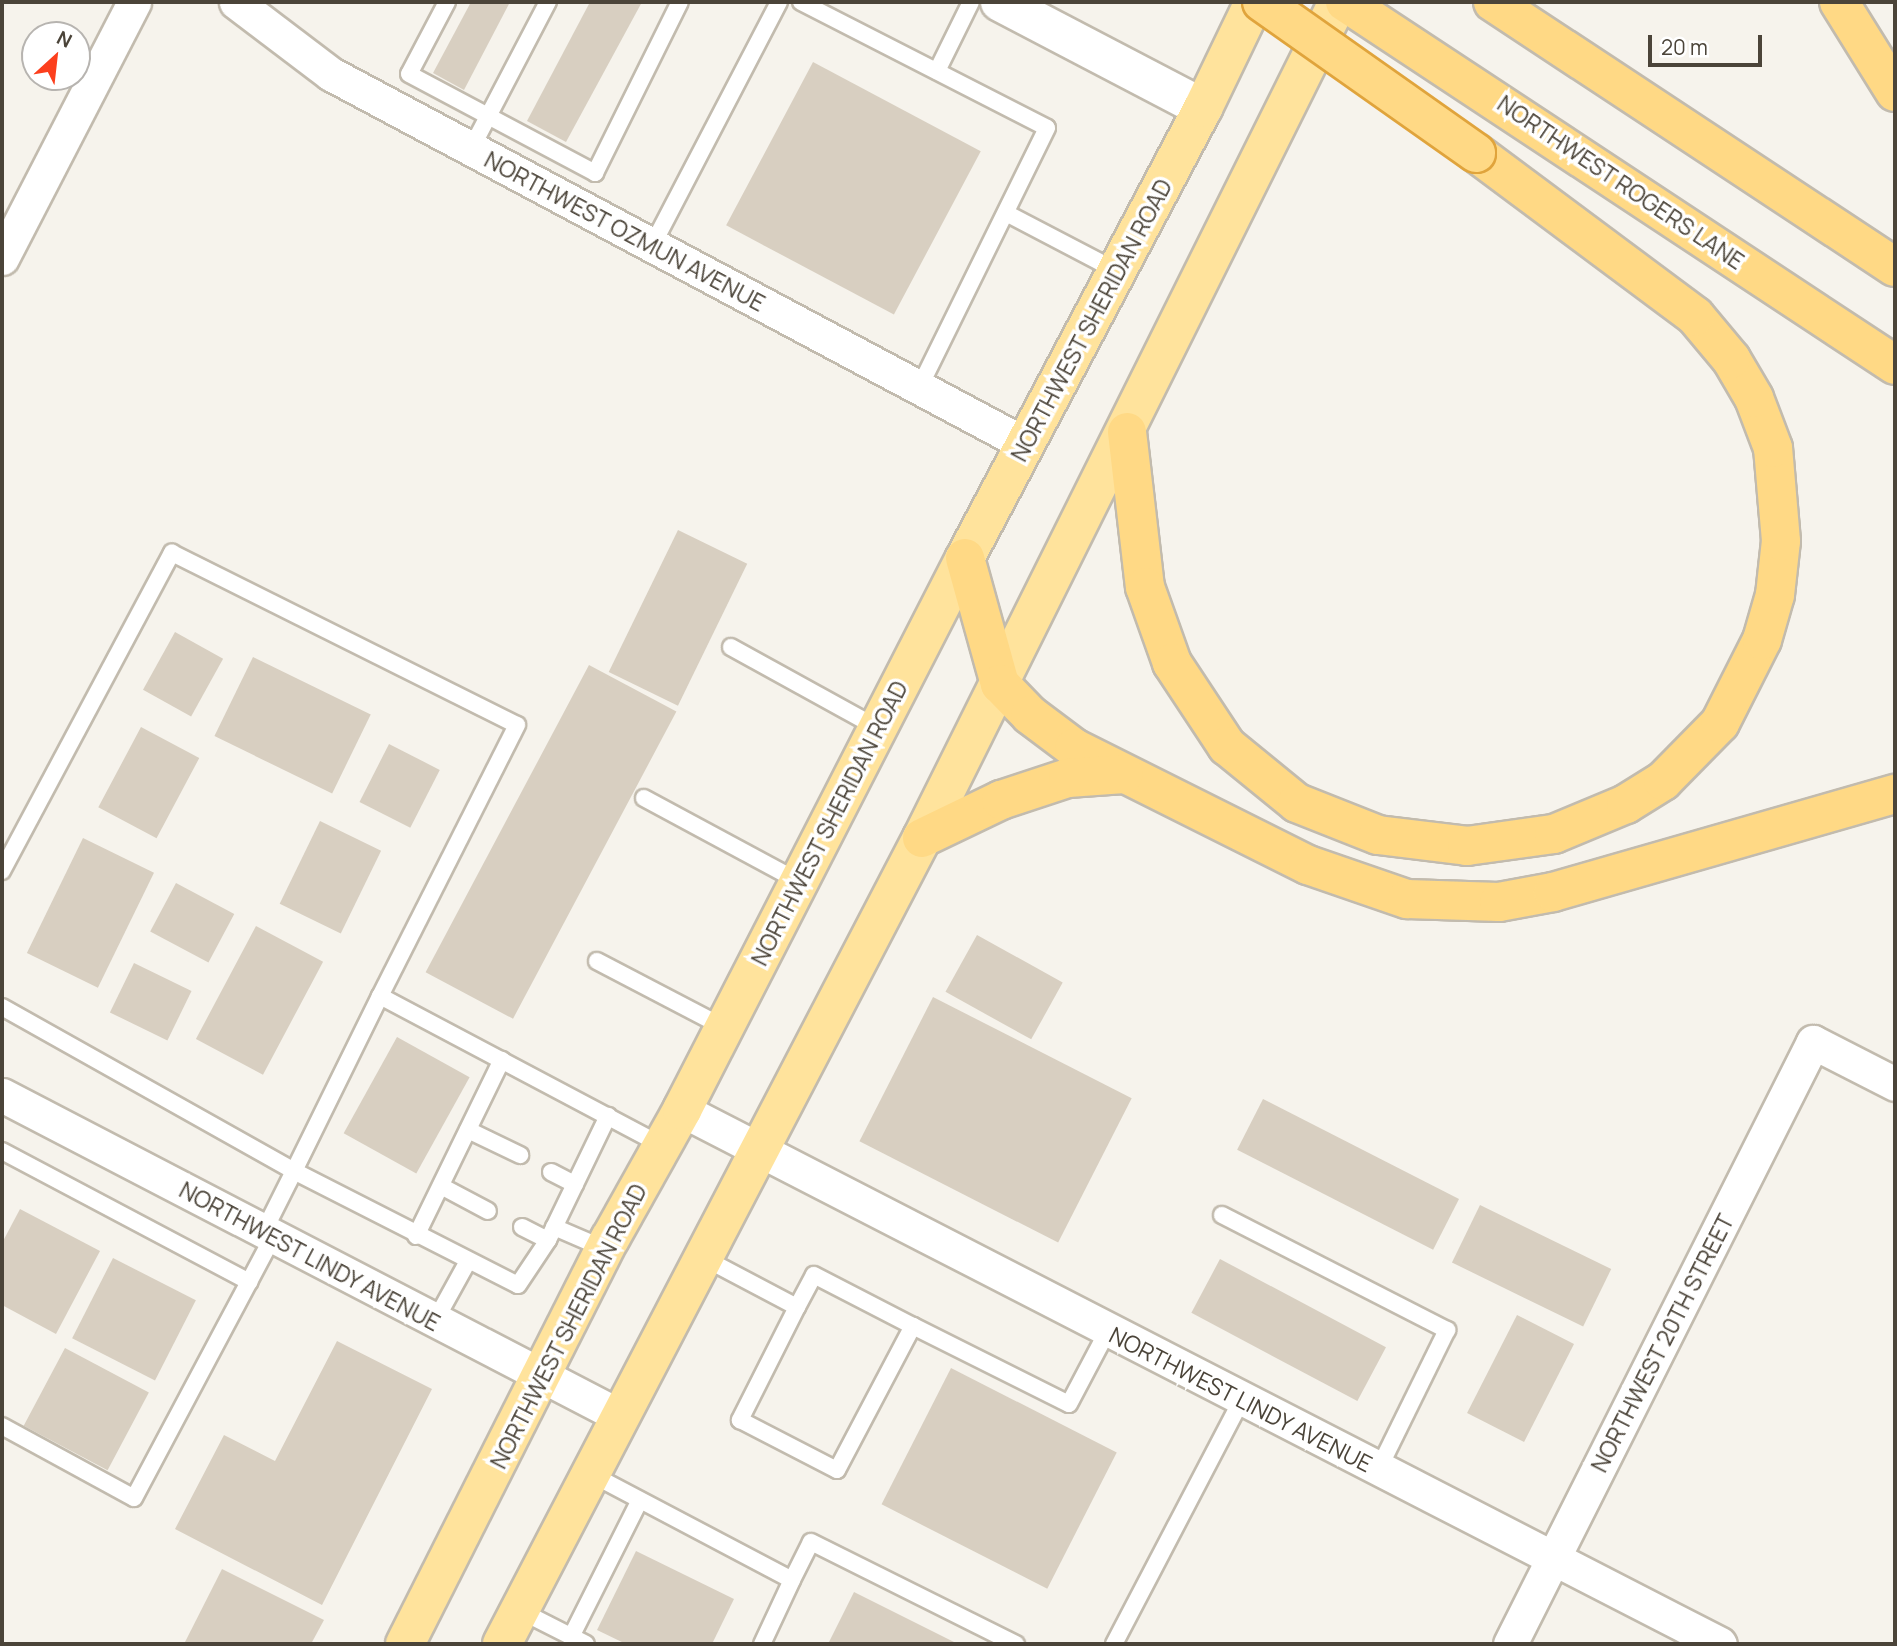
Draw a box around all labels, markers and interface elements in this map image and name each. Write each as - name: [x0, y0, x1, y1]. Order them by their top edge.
- north arrow: [21, 21, 91, 91]
- scale bar: [1652, 21, 1766, 65]
- text: N: [53, 24, 77, 54]
- text: 20 m: [1661, 33, 1708, 61]
- street label: NORTHWEST ROGERS LANE: [1492, 89, 1750, 275]
- street label: NORTHWEST OZMUN AVENUE: [480, 145, 770, 317]
- street label: NORTHWEST SHERIDAN ROAD: [1005, 174, 1177, 466]
- street label: NORTHWEST SHERIDAN ROAD: [745, 676, 913, 970]
- street label: NORTHWEST LINDY AVENUE: [174, 1175, 446, 1337]
- street label: NORTHWEST SHERIDAN ROAD: [484, 1179, 652, 1473]
- street label: NORTHWEST 20TH STREET: [1585, 1209, 1739, 1477]
- street label: NORTHWEST LINDY AVENUE: [1104, 1320, 1378, 1478]

